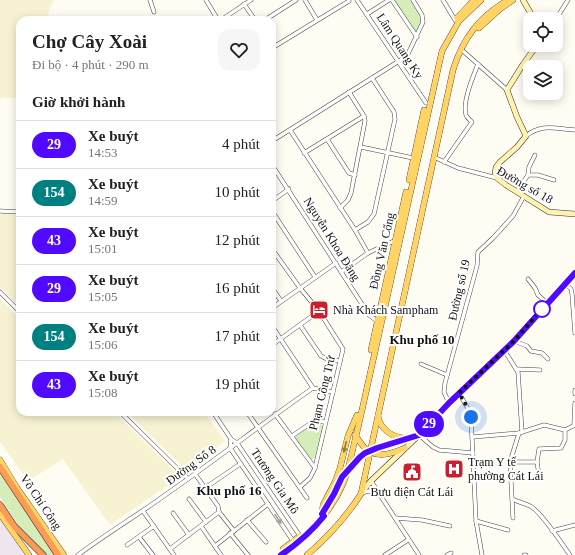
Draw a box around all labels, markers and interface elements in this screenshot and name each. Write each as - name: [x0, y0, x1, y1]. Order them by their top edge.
- street label: Lâm Quang Ky: [374, 11, 426, 81]
- map controls: [523, 12, 563, 100]
- button: locate: [523, 12, 563, 52]
- button: heart: [218, 29, 260, 71]
- text: Chợ Cây Xoài: [32, 31, 147, 52]
- text: Đi bộ · 4 phút · 290 m: [32, 57, 149, 72]
- button: layers: [523, 60, 563, 100]
- text: Giờ khởi hành: [32, 94, 125, 110]
- text: Xe buýt: [88, 128, 138, 144]
- text: 4 phút: [222, 136, 260, 152]
- text: 29: [47, 137, 61, 152]
- text: 14:53: [88, 145, 118, 160]
- street label: Đường số 18: [495, 163, 555, 207]
- text: Xe buýt: [88, 176, 138, 192]
- text: 10 phút: [215, 184, 260, 200]
- text: 154: [44, 185, 65, 200]
- text: 14:59: [88, 193, 118, 208]
- street label: Nguyễn Khoa Đăng: [301, 195, 363, 283]
- street label: Đồng Văn Cống: [366, 211, 398, 291]
- text: Xe buýt: [88, 224, 138, 240]
- text: 12 phút: [215, 232, 260, 248]
- text: 43: [47, 233, 61, 248]
- text: 15:01: [88, 241, 118, 256]
- street label: Đường số 19: [445, 258, 473, 322]
- text: Xe buýt: [88, 272, 138, 288]
- text: 16 phút: [215, 280, 260, 296]
- text: 29: [47, 281, 61, 296]
- text: 15:05: [88, 289, 118, 304]
- hotel icon: Nhà Khách Sampham: [308, 299, 330, 321]
- unlabelled marker: [533, 300, 551, 318]
- place label: Nhà Khách Sampham: [333, 303, 439, 317]
- text: Xe buýt: [88, 320, 138, 336]
- text: 17 phút: [215, 328, 260, 344]
- text: 154: [44, 329, 65, 344]
- district label: Khu phố 10: [389, 332, 455, 347]
- text: 15:06: [88, 337, 118, 352]
- street label: Phạm Công Trứ: [306, 354, 338, 432]
- text: Xe buýt: [88, 368, 138, 384]
- text: 19 phút: [215, 376, 260, 392]
- text: 43: [47, 377, 61, 392]
- text: 15:08: [88, 385, 118, 400]
- your location: [461, 407, 481, 427]
- line badge: 29: [411, 411, 447, 437]
- text: 29: [422, 416, 436, 431]
- one-way arrow: [342, 441, 348, 454]
- street label: Đường Số 8: [163, 442, 219, 488]
- street label: Trương Gia Mô: [248, 446, 302, 516]
- place label: Trạm Y tế phường Cát Lái: [468, 455, 544, 483]
- hospital icon: Trạm Y tế phường Cát Lái: [443, 458, 465, 480]
- public building icon: Bưu điện Cát Lái: [401, 461, 423, 483]
- street label: Võ Chí Công: [17, 472, 65, 532]
- district label: Khu phố 16: [196, 483, 262, 498]
- place label: Bưu điện Cát Lái: [371, 485, 454, 499]
- one-way arrow: [274, 514, 282, 524]

